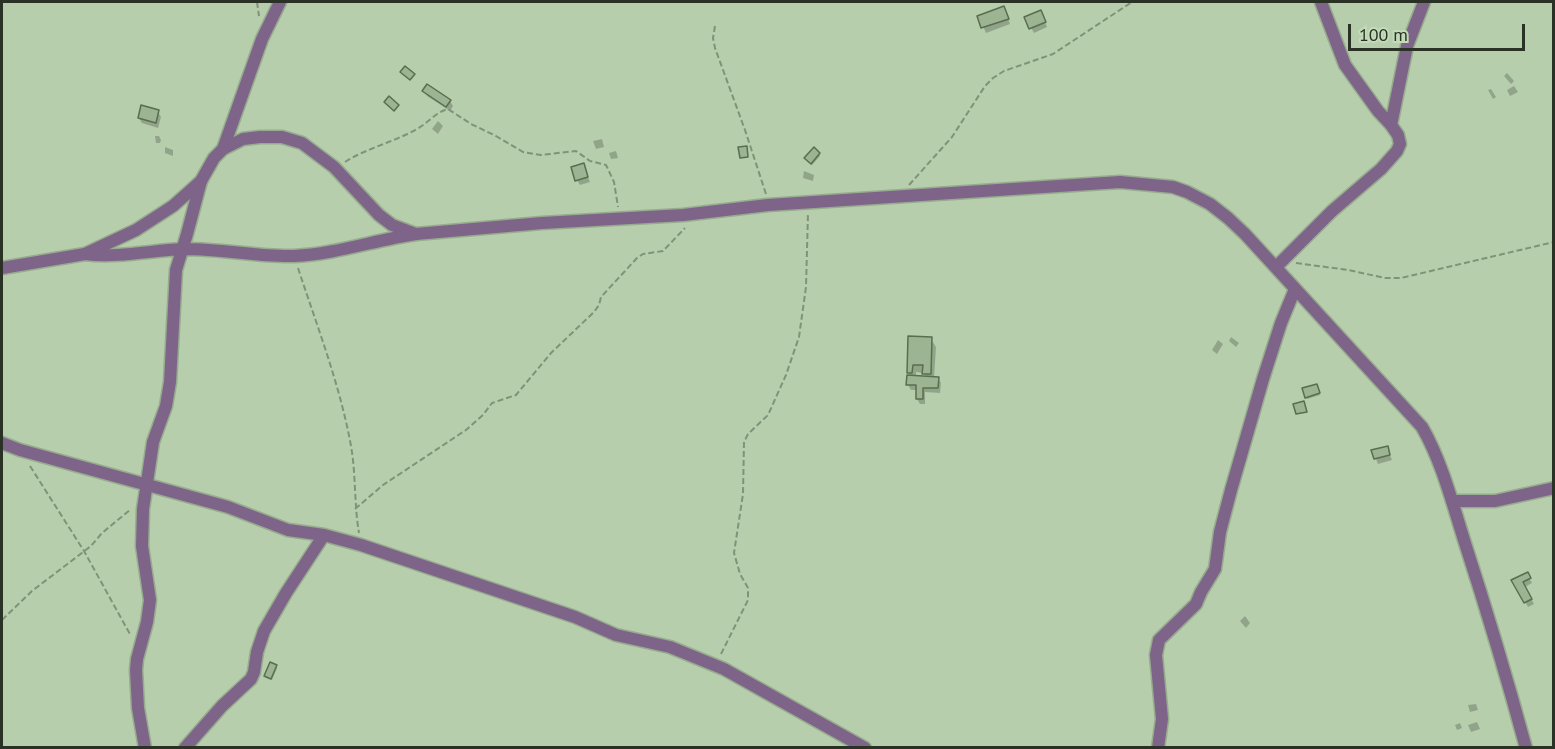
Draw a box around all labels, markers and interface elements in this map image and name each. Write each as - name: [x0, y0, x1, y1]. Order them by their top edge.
- scale bar: [1351, 12, 1528, 50]
- text: 100 m: [1359, 23, 1408, 46]

